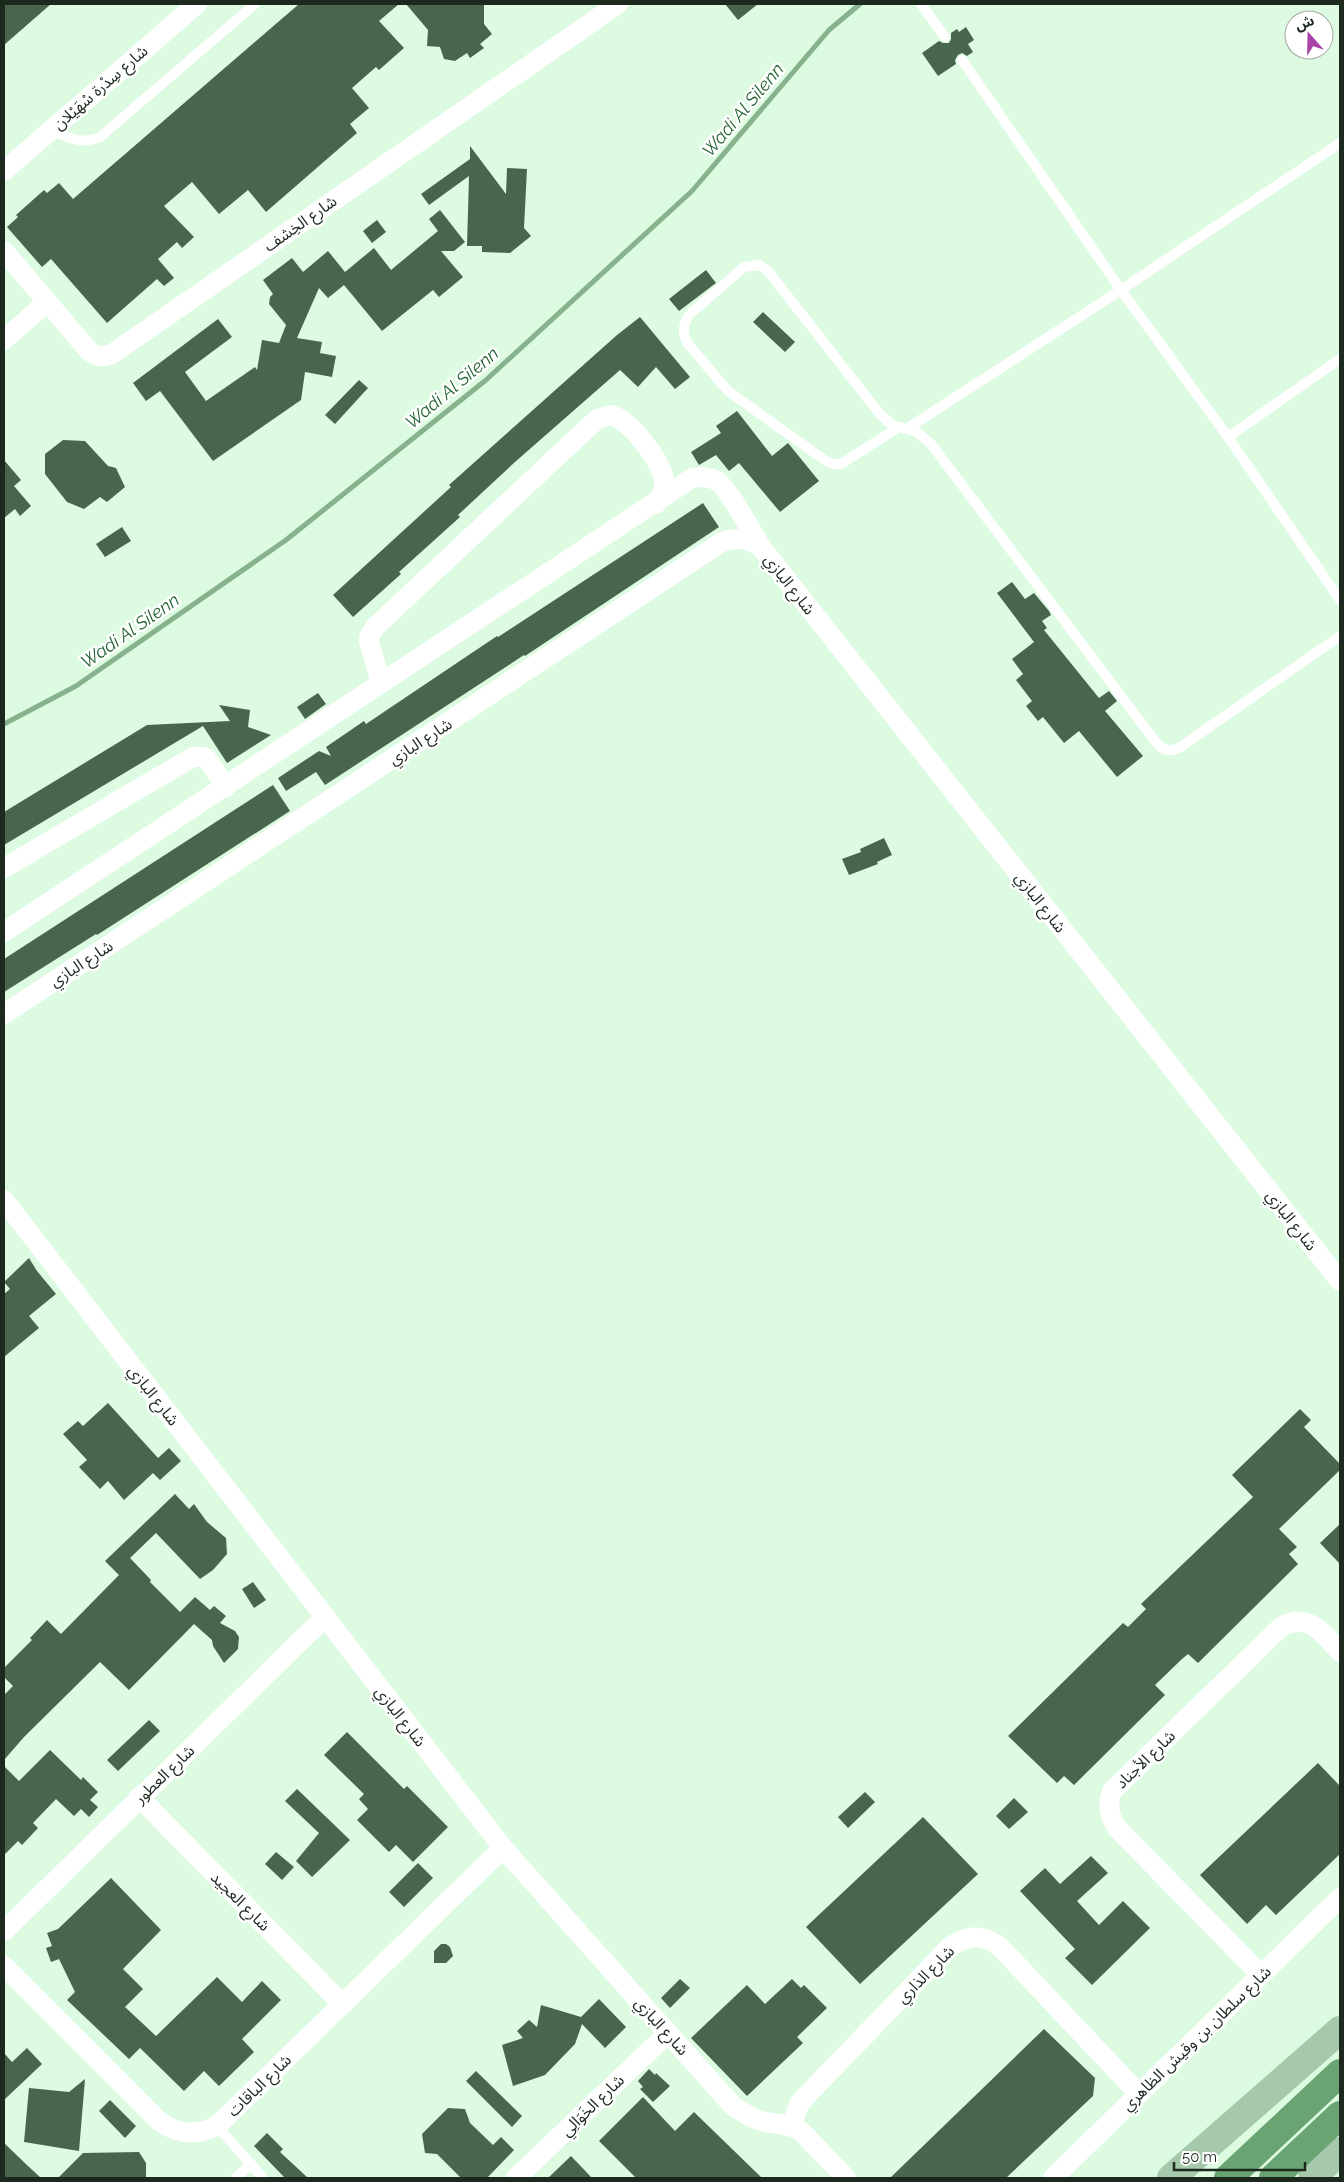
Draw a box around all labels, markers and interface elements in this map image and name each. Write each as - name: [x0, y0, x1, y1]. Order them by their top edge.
- north arrow: [1284, 10, 1334, 60]
- text: ش: [1293, 12, 1316, 34]
- street label: شارع سِدْرة سْهَيْلان: [49, 41, 154, 136]
- water label: Wadi Al Silenn: [697, 59, 788, 161]
- street label: شارع الخِشف: [260, 191, 342, 258]
- water label: Wadi Al Silenn: [401, 342, 503, 433]
- street label: شارع البازي: [758, 550, 819, 620]
- water label: Wadi Al Silenn: [76, 589, 183, 672]
- street label: شارع البازي: [385, 714, 457, 771]
- street label: شارع البازي: [1009, 868, 1070, 938]
- street label: شارع البازي: [46, 936, 118, 993]
- street label: شارع البازي: [1260, 1186, 1321, 1256]
- street label: شارع البازي: [122, 1361, 183, 1431]
- street label: شارع البازي: [369, 1682, 430, 1752]
- street label: شارع الأجناد: [1112, 1726, 1181, 1795]
- street label: شارع العطور: [130, 1741, 200, 1811]
- street label: شارع العجيد: [205, 1868, 274, 1937]
- street label: شارع الذاري: [893, 1942, 960, 2009]
- street label: شارع سلطان بن وقيش الظاهري: [1118, 1962, 1277, 2117]
- street label: شارع البازي: [628, 1993, 693, 2061]
- street label: شارع الباقات: [224, 2050, 297, 2123]
- street label: شارع الخَوَالِي: [557, 2070, 630, 2142]
- scale bar: [1174, 2140, 1305, 2172]
- text: 50 m: [1182, 2148, 1217, 2166]

